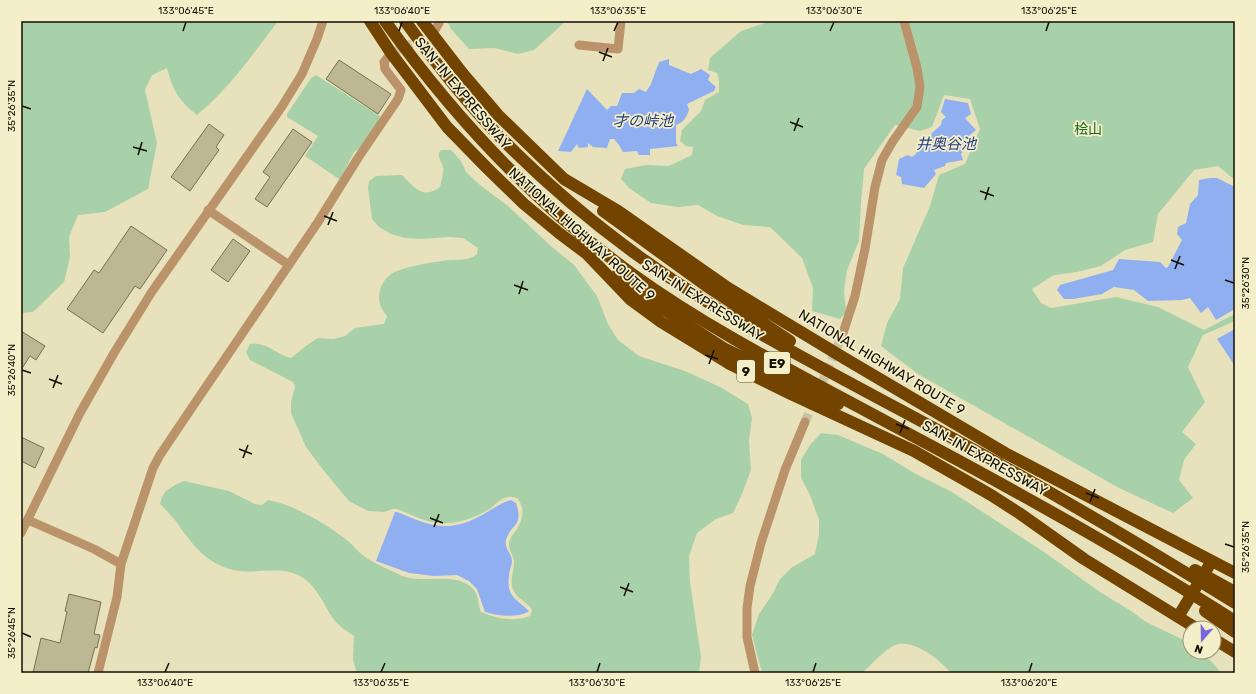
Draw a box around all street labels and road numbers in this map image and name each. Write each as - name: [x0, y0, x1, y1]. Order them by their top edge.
- street label: SAN-IN EXPRESSWAY: [411, 34, 514, 153]
- street label: NATIONAL HIGHWAY ROUTE 9: [505, 164, 658, 305]
- street label: SAN-IN EXPRESSWAY: [639, 256, 767, 345]
- street label: NATIONAL HIGHWAY ROUTE 9: [796, 306, 968, 419]
- road number: E9: [764, 352, 790, 374]
- road number: 9: [737, 360, 755, 382]
- street label: SAN-IN EXPRESSWAY: [919, 417, 1050, 500]

